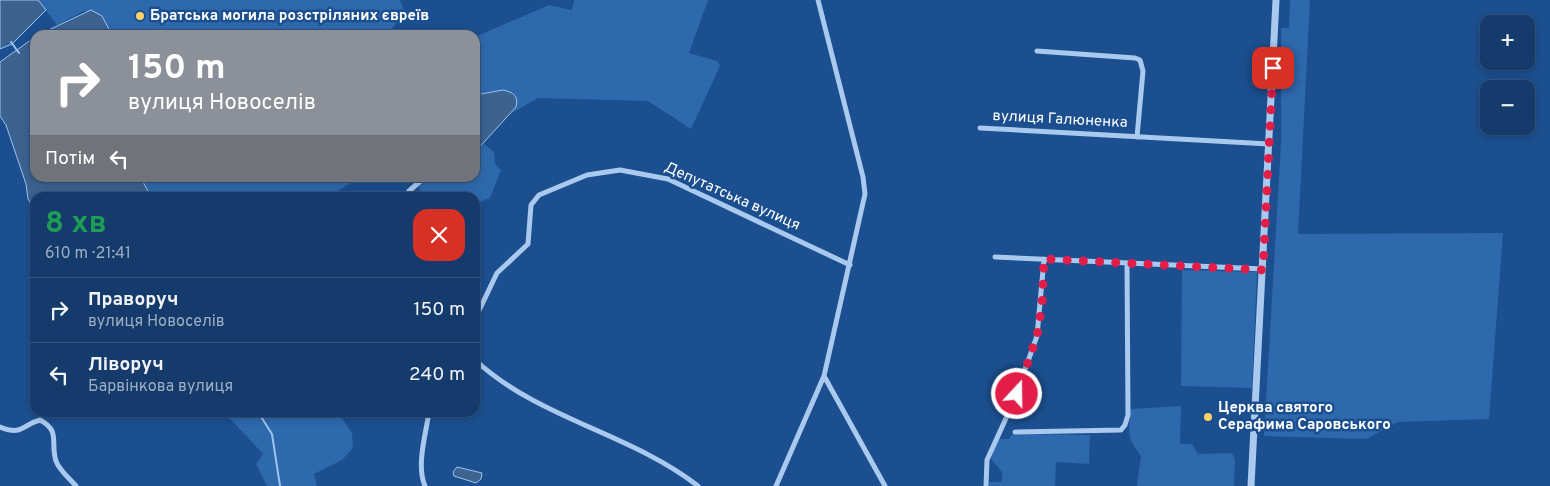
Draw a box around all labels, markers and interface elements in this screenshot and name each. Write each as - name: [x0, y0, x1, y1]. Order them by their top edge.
- place label: Братська могила розстріляних євреїв: [150, 7, 429, 26]
- marker: Братська могила розстріляних євреїв: [134, 10, 146, 22]
- map controls: [1480, 15, 1535, 135]
- button: +: [1480, 15, 1535, 70]
- text: 150 m: [128, 47, 226, 91]
- pin: [1252, 47, 1294, 89]
- icon: right: [45, 50, 110, 115]
- icon: arrive: [1259, 54, 1287, 82]
- button: −: [1480, 80, 1535, 135]
- text: вулиця Новоселів: [128, 90, 316, 117]
- street label: вулиця Галюненка: [992, 107, 1128, 133]
- icon: left: [105, 145, 133, 173]
- text: Потім: [45, 147, 95, 171]
- street label: Депутатська вулиця: [661, 158, 803, 236]
- text: 8 хв: [45, 206, 107, 243]
- button: close: [413, 209, 465, 261]
- text: 610 m · 21:41: [45, 244, 131, 264]
- text: Праворуч: [88, 288, 179, 312]
- icon: right: [45, 296, 73, 324]
- text: 150 m: [413, 298, 465, 322]
- text: вулиця Новоселів: [88, 312, 225, 332]
- text: Ліворуч: [88, 353, 164, 377]
- icon: left: [45, 361, 73, 389]
- text: 240 m: [409, 363, 465, 387]
- position arrow: [990, 367, 1042, 419]
- text: Барвінкова вулиця: [88, 377, 233, 397]
- place label: Церква святого Серафима Саровського: [1218, 399, 1391, 435]
- marker: Церква святого Серафима Саровського: [1202, 411, 1214, 423]

